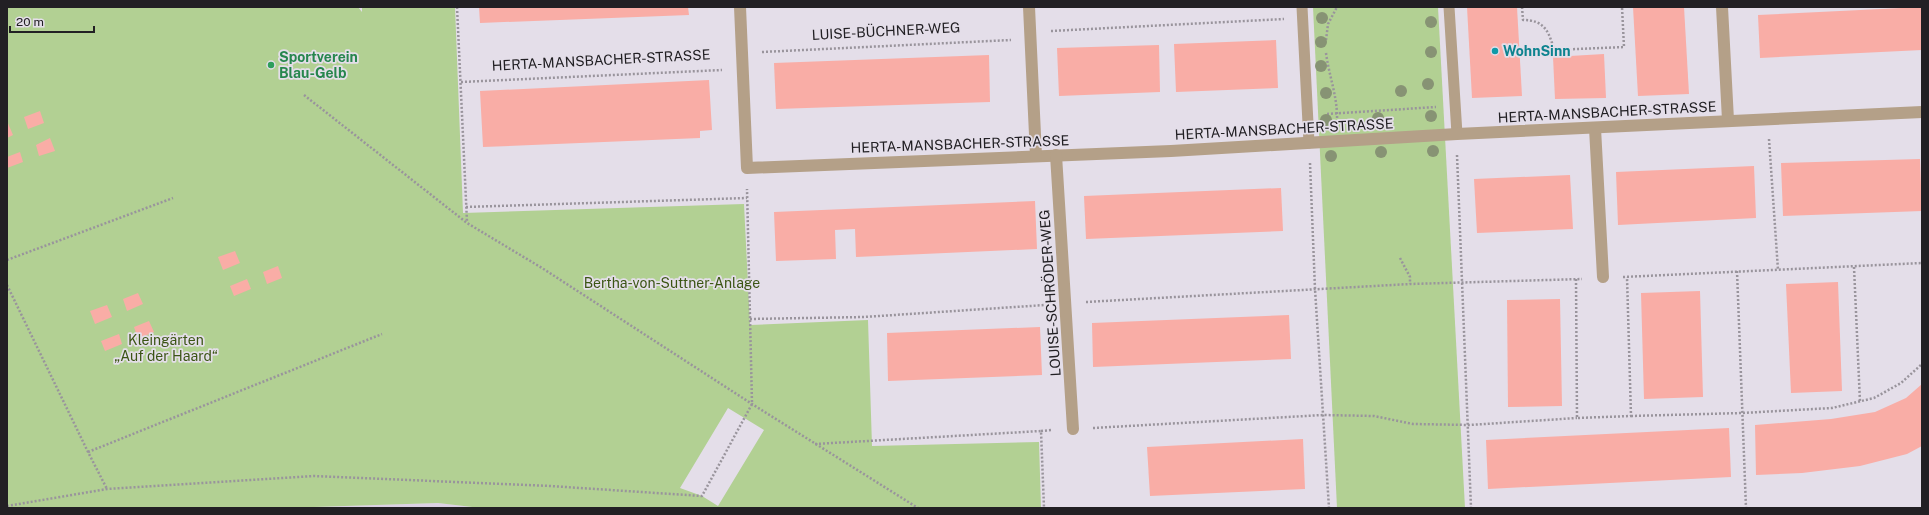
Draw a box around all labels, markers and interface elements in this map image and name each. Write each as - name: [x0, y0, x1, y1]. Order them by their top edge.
- scale bar: [10, 8, 94, 34]
- text: 20 m: [16, 15, 44, 29]
- street label: LUISE-BÜCHNER-WEG: [811, 17, 961, 43]
- place label: WohnSinn: [1503, 43, 1571, 59]
- street label: HERTA-MANSBACHER-STRASSE: [491, 46, 711, 74]
- marker: WohnSinn: [1490, 46, 1500, 56]
- place label: Sportverein Blau-Gelb: [279, 49, 358, 81]
- marker: Sportverein Blau-Gelb: [266, 60, 276, 70]
- street label: HERTA-MANSBACHER-STRASSE: [1497, 98, 1717, 126]
- street label: HERTA-MANSBACHER-STRASSE: [1174, 115, 1394, 143]
- street label: HERTA-MANSBACHER-STRASSE: [850, 132, 1070, 156]
- street label: LOUISE-SCHRÖDER-WEG: [1034, 209, 1064, 377]
- park label: Bertha-von-Suttner-Anlage: [584, 275, 760, 291]
- park label: Kleingärten „Auf der Haard“: [114, 332, 218, 364]

